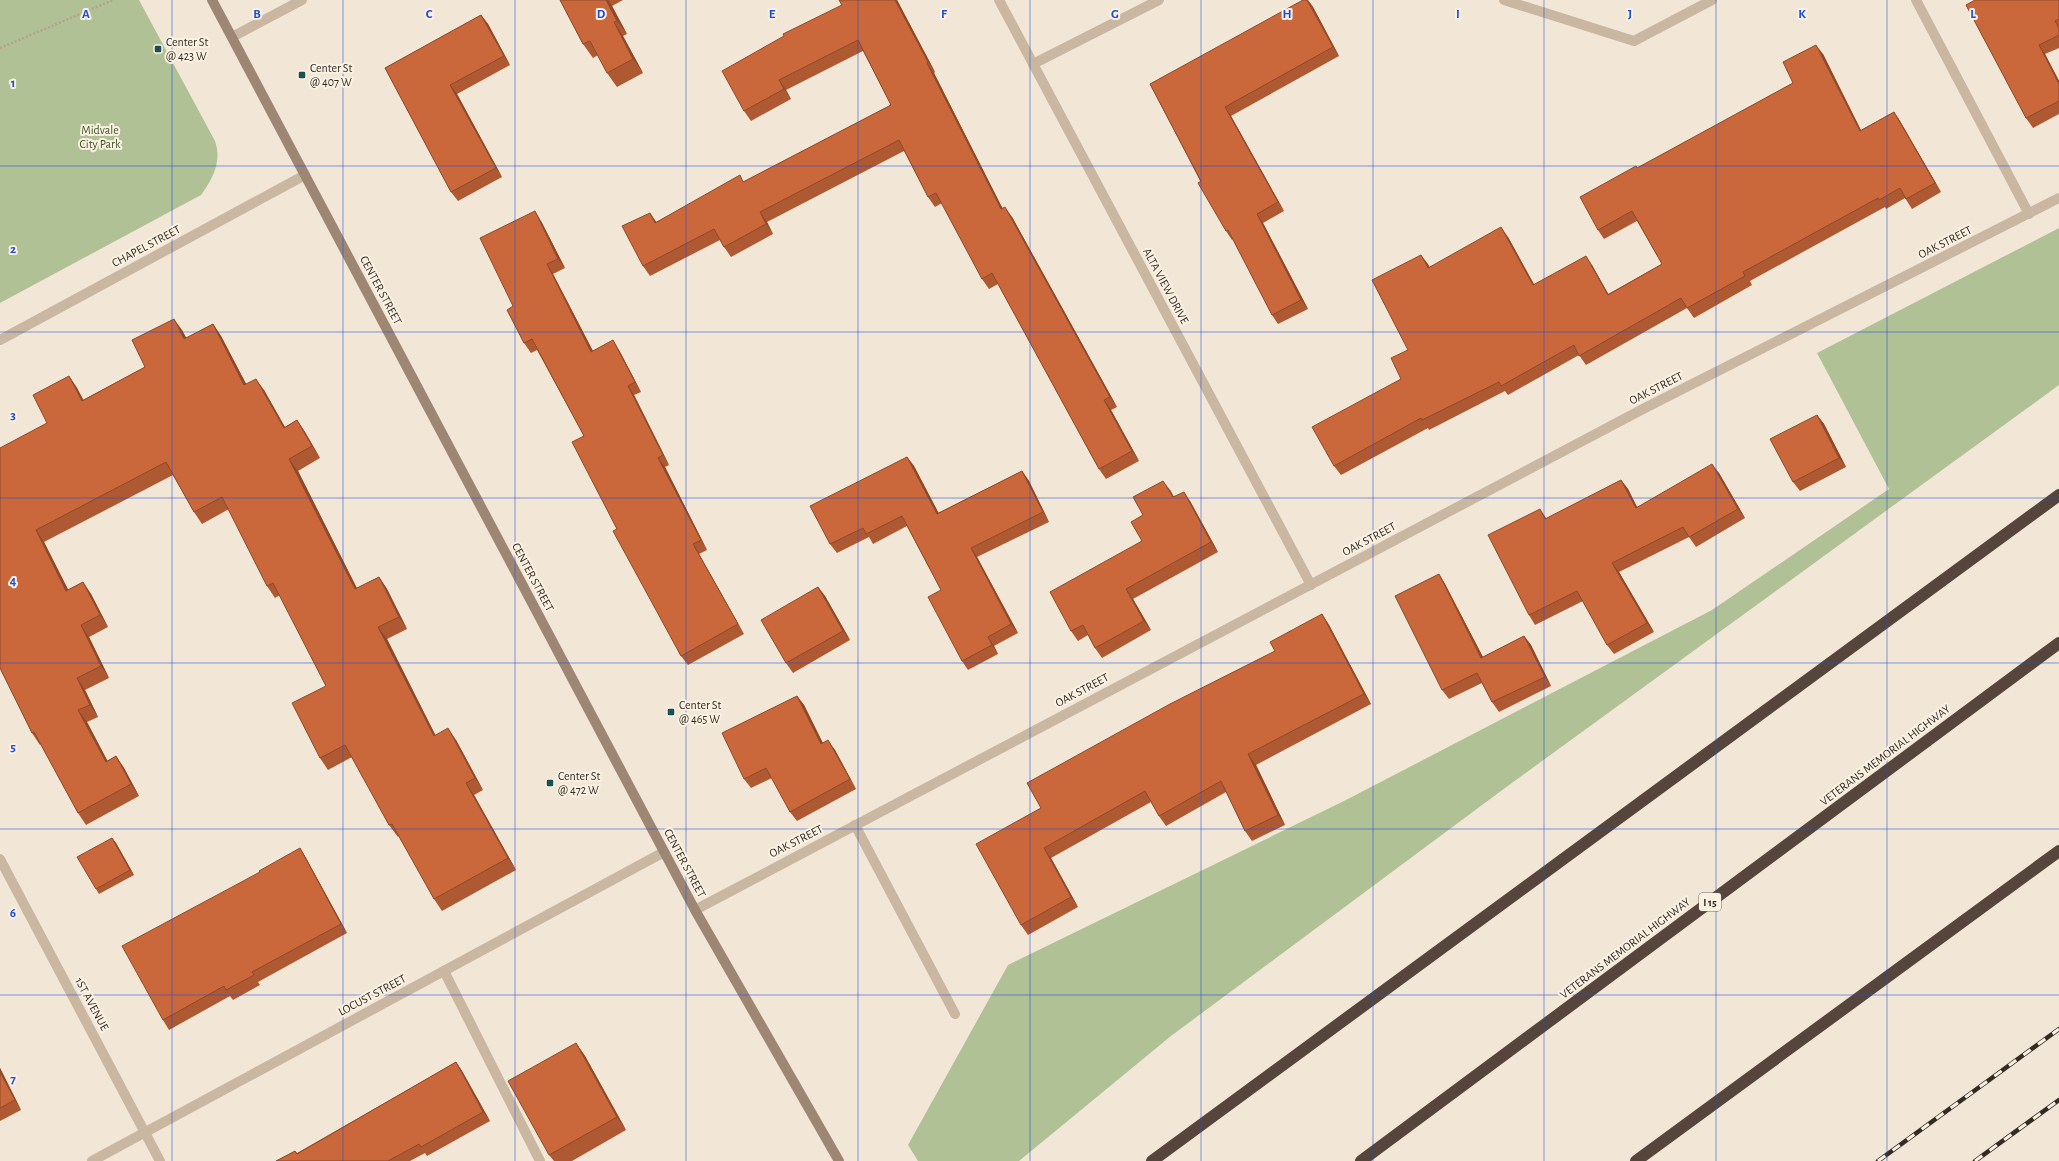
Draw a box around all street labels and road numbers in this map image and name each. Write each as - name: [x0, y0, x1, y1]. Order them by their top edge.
- street label: CHAPEL STREET: [110, 223, 182, 269]
- street label: OAK STREET: [1916, 223, 1974, 261]
- street label: ALTA VIEW DRIVE: [1141, 246, 1191, 326]
- street label: CENTER STREET: [358, 254, 404, 326]
- street label: OAK STREET: [1627, 369, 1685, 407]
- street label: OAK STREET: [1340, 520, 1398, 558]
- street label: CENTER STREET: [510, 541, 556, 613]
- street label: OAK STREET: [1053, 671, 1111, 709]
- street label: VETERANS MEMORIAL HIGHWAY: [1818, 702, 1953, 808]
- street label: OAK STREET: [767, 822, 825, 860]
- street label: CENTER STREET: [662, 827, 708, 899]
- road number: I 15: [1699, 893, 1721, 911]
- street label: VETERANS MEMORIAL HIGHWAY: [1558, 895, 1693, 1001]
- street label: LOCUST STREET: [336, 972, 408, 1018]
- street label: 1ST AVENUE: [73, 975, 111, 1033]

